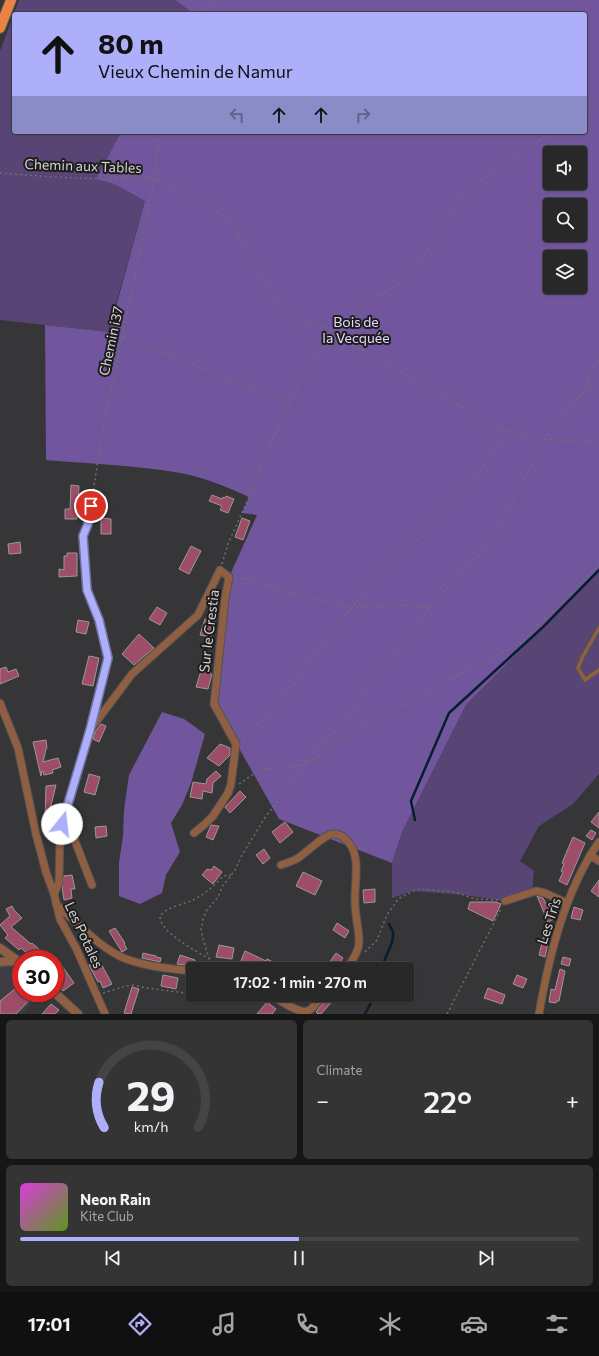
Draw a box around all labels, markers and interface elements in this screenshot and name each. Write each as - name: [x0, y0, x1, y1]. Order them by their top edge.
- text: 80 m: [98, 26, 164, 60]
- icon: ahead: [32, 28, 84, 80]
- text: Vieux Chemin de Namur: [98, 60, 293, 82]
- icon: left: [226, 104, 248, 126]
- icon: ahead: [268, 104, 290, 126]
- icon: ahead: [310, 104, 332, 126]
- icon: right: [352, 104, 374, 126]
- map controls: [543, 146, 587, 294]
- button: sound: [543, 146, 587, 190]
- street label: Chemin aux Tables: [24, 155, 142, 176]
- button: search: [543, 198, 587, 242]
- button: layers: [543, 250, 587, 294]
- street label: Chemin i37: [95, 305, 126, 377]
- park label: Bois de la Vecquée: [322, 313, 390, 346]
- pin: [74, 489, 108, 523]
- icon: arrive: [80, 495, 102, 517]
- street label: Sur le Crestia: [195, 589, 222, 673]
- position arrow: [41, 803, 83, 845]
- street label: Les Trîs: [533, 895, 564, 946]
- street label: Les Potales: [62, 899, 107, 971]
- speed limit sign: 30: [12, 950, 64, 1002]
- text: 17:02 · 1 min · 270 m: [233, 973, 367, 991]
- text: Climate: [317, 1062, 362, 1078]
- text: 29: [127, 1068, 176, 1119]
- text: 22°: [423, 1082, 472, 1119]
- text: −: [317, 1087, 329, 1114]
- text: +: [566, 1087, 579, 1114]
- text: km/h: [134, 1116, 169, 1134]
- text: Neon Rain: [80, 1190, 151, 1208]
- text: Kite Club: [80, 1208, 134, 1224]
- icon: previous: [102, 1247, 124, 1269]
- icon: pause: [288, 1247, 310, 1269]
- icon: next: [475, 1247, 497, 1269]
- icon: directions: [126, 1310, 154, 1338]
- icon: music: [210, 1310, 238, 1338]
- icon: phone: [293, 1310, 321, 1338]
- icon: climate: [376, 1310, 404, 1338]
- icon: car: [460, 1310, 488, 1338]
- icon: filters: [543, 1310, 571, 1338]
- text: 17:01: [28, 1313, 71, 1335]

